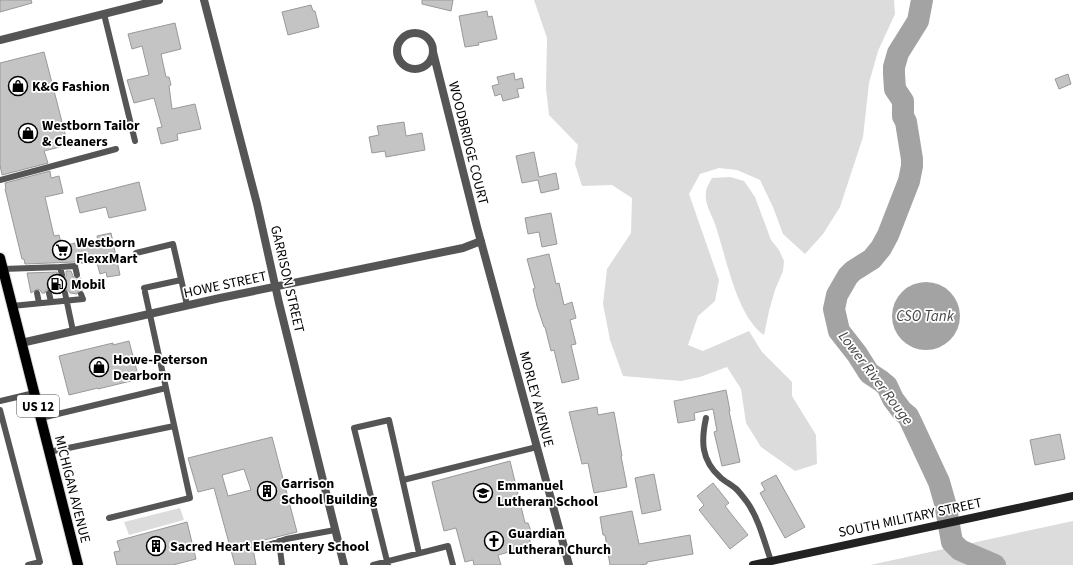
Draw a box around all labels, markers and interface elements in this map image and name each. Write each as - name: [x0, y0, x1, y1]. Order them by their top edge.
- shop icon: K&G Fashion: [7, 75, 29, 97]
- place label: K&G Fashion: [32, 77, 110, 97]
- street label: WOODBRIDGE COURT: [443, 79, 493, 208]
- place label: Westborn Tailor & Cleaners: [42, 116, 140, 152]
- shop icon: Westborn Tailor & Cleaners: [17, 122, 39, 144]
- street label: GARRISON STREET: [265, 224, 309, 335]
- place label: Westborn FlexxMart: [76, 233, 138, 269]
- supermarket icon: Westborn FlexxMart: [51, 239, 73, 261]
- street label: HOWE STREET: [182, 266, 269, 304]
- fuel station icon: Mobil: [46, 273, 68, 295]
- place label: Mobil: [71, 275, 105, 295]
- water label: CSO Tank: [896, 306, 955, 327]
- water label: Lower River Rouge: [833, 327, 918, 430]
- street label: MORLEY AVENUE: [514, 349, 558, 449]
- place label: Howe-Peterson Dearborn: [113, 350, 208, 386]
- shop icon: Howe-Peterson Dearborn: [88, 356, 110, 378]
- road number: US 12: [17, 395, 59, 417]
- street label: MICHIGAN AVENUE: [49, 433, 95, 545]
- place label: Garrison School Building: [281, 474, 378, 510]
- place label: Emmanuel Lutheran School: [497, 476, 598, 512]
- building icon: Garrison School Building: [256, 480, 278, 502]
- school or university icon: Emmanuel Lutheran School: [472, 482, 494, 504]
- street label: SOUTH MILITARY STREET: [836, 493, 984, 543]
- place label: Guardian Lutheran Church: [508, 524, 611, 560]
- church icon: Guardian Lutheran Church: [483, 530, 505, 552]
- building icon: Sacred Heart Elementery School: [145, 535, 167, 557]
- place label: Sacred Heart Elementery School: [170, 537, 369, 557]

